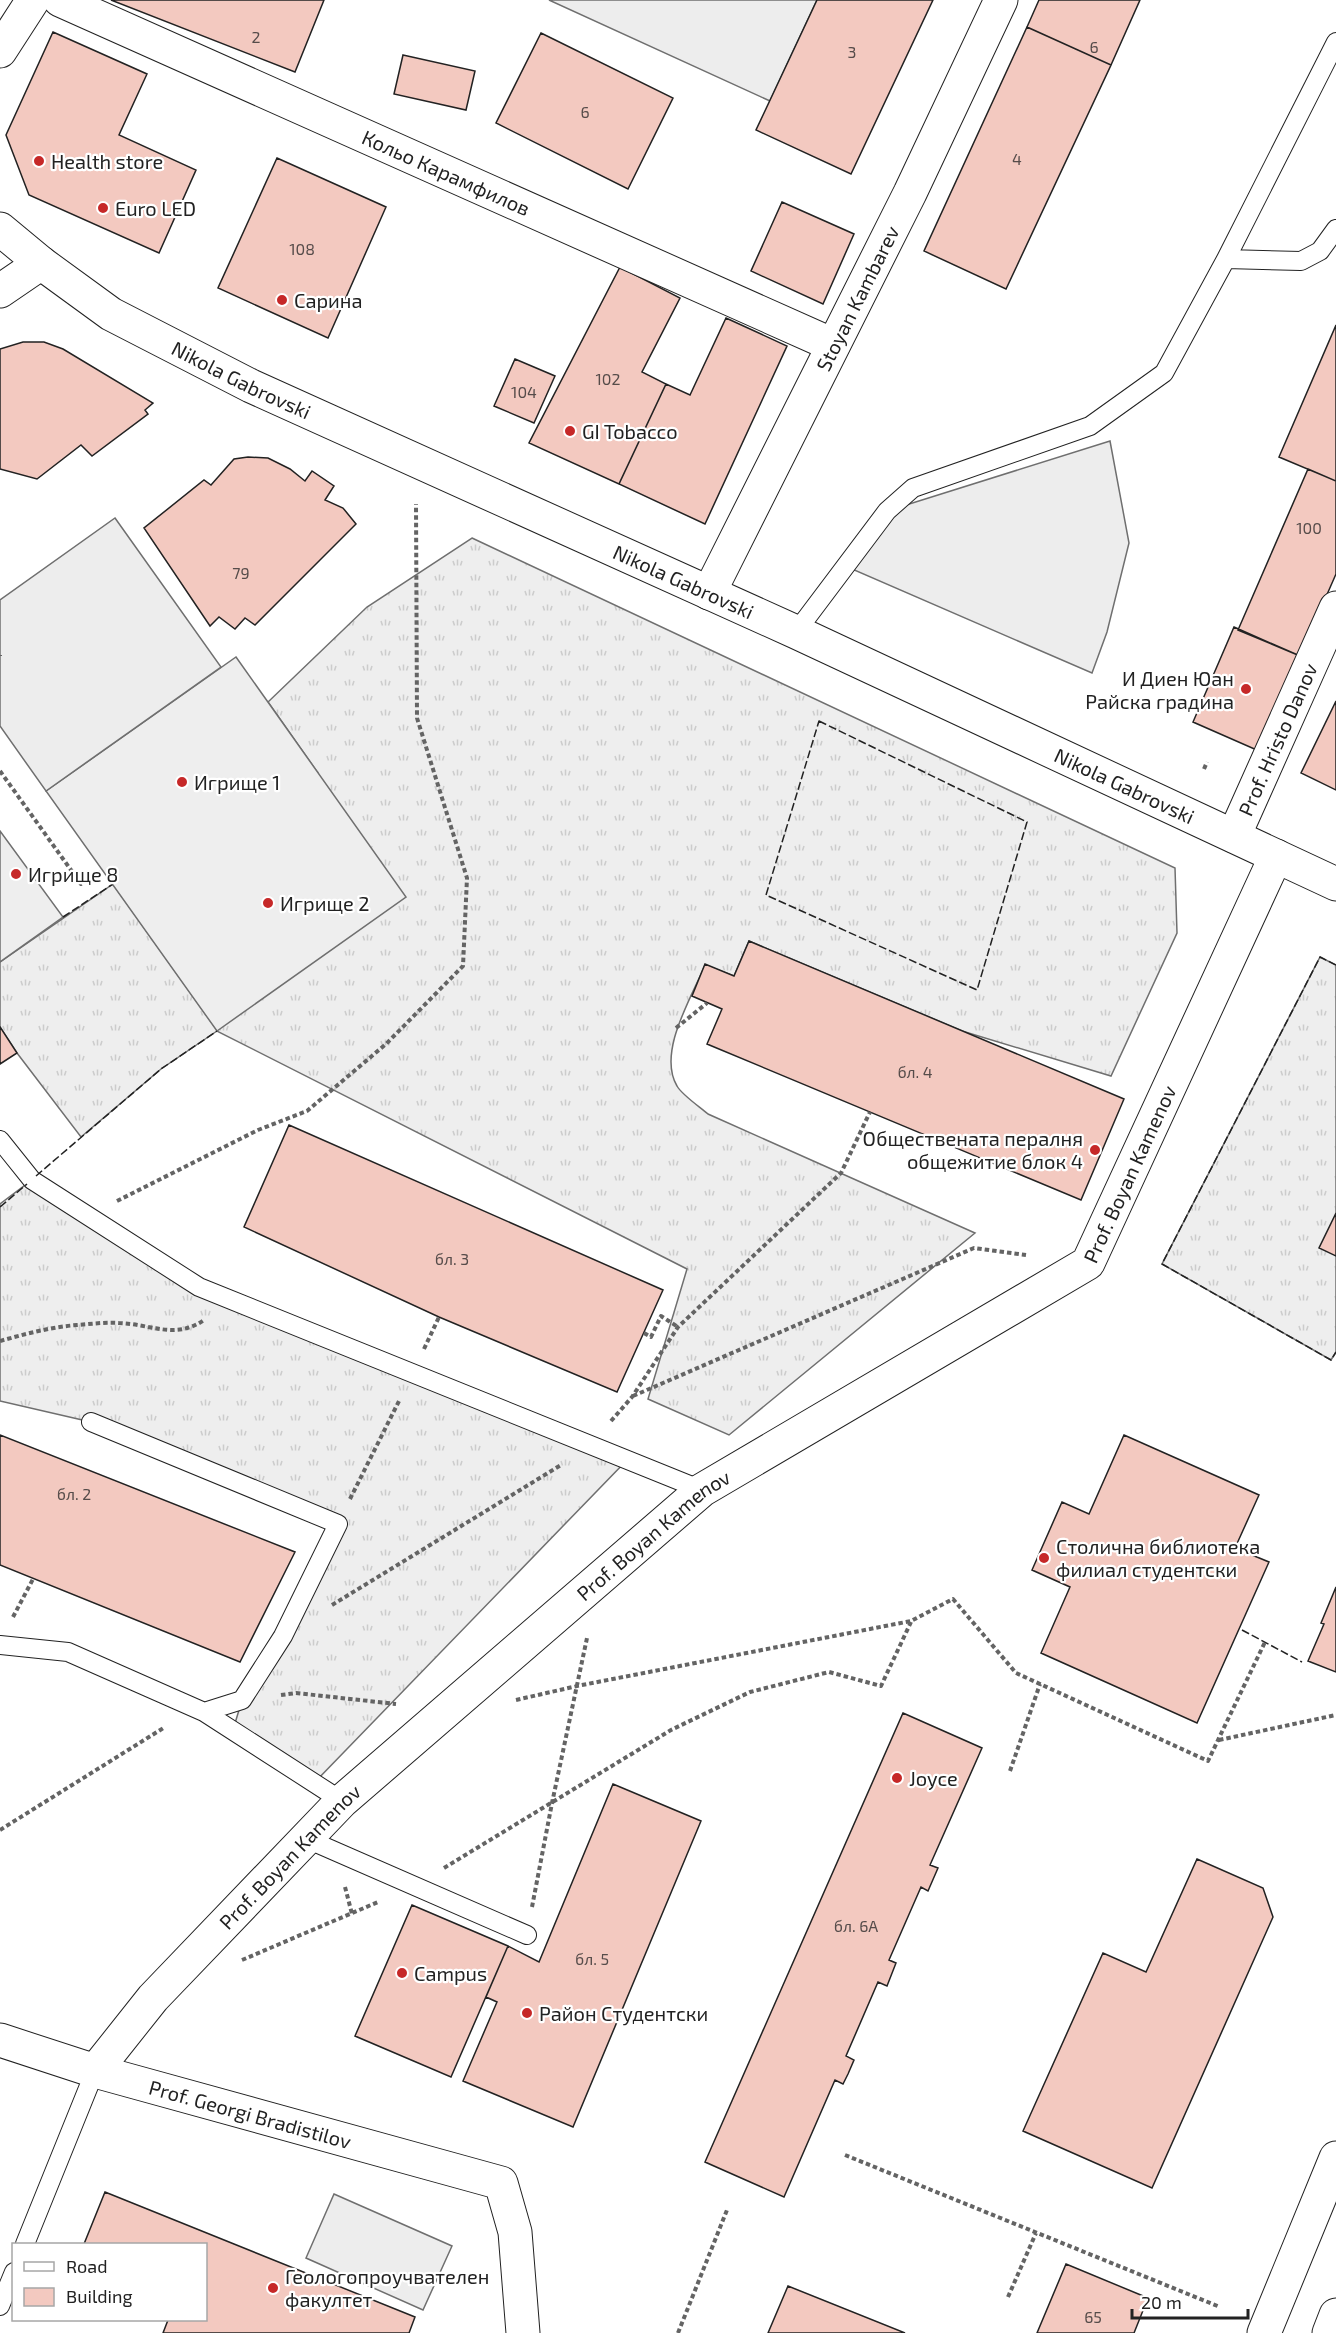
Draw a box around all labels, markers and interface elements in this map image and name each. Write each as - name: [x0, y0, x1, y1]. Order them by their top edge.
- house number: 2: [252, 27, 261, 46]
- house number: 6: [1089, 37, 1099, 56]
- house number: 3: [848, 42, 856, 61]
- house number: 6: [580, 102, 590, 121]
- street label: Кольо Карамфилов: [359, 125, 534, 220]
- place label: Health store: [51, 149, 163, 173]
- house number: 4: [1012, 149, 1022, 168]
- marker: Health store: [32, 154, 46, 168]
- place label: Euro LED: [115, 196, 196, 220]
- marker: Euro LED: [96, 201, 110, 215]
- street label: Stoyan Kambarev: [811, 221, 904, 375]
- house number: 108: [289, 239, 315, 258]
- place label: Сарина: [294, 288, 363, 312]
- marker: Сарина: [275, 293, 289, 307]
- street label: Nikola Gabrovski: [168, 335, 315, 423]
- house number: 102: [595, 369, 621, 388]
- house number: 104: [511, 382, 537, 401]
- place label: GI Tobacco: [582, 419, 678, 443]
- marker: GI Tobacco: [563, 424, 577, 438]
- house number: 100: [1296, 518, 1322, 537]
- street label: Nikola Gabrovski: [610, 539, 758, 623]
- house number: 79: [232, 563, 250, 582]
- street label: Prof. Hristo Danov: [1233, 659, 1322, 819]
- place label: И Диен Юан Райска градина: [1085, 666, 1234, 713]
- marker: И Диен Юан Райска градина: [1239, 682, 1253, 696]
- street label: Nikola Gabrovski: [1051, 742, 1199, 828]
- place label: Игрище 1: [194, 770, 280, 794]
- marker: Игрище 1: [175, 775, 189, 789]
- place label: Игрище 8: [28, 862, 118, 886]
- marker: Игрище 8: [9, 867, 23, 881]
- place label: Игрище 2: [280, 891, 370, 915]
- marker: Игрище 2: [261, 896, 275, 910]
- house number: бл. 4: [897, 1062, 933, 1081]
- street label: Prof. Boyan Kamenov: [1078, 1081, 1181, 1266]
- place label: Обществената пералня общежитие блок 4: [863, 1126, 1083, 1173]
- marker: Обществената пералня общежитие блок 4: [1088, 1143, 1102, 1157]
- house number: бл. 3: [435, 1249, 469, 1268]
- street label: Prof. Boyan Kamenov: [571, 1464, 735, 1605]
- house number: бл. 2: [57, 1484, 91, 1503]
- place label: Столична библиотека филиал студентски: [1056, 1534, 1260, 1582]
- marker: Столична библиотека филиал студентски: [1037, 1551, 1051, 1565]
- place label: Joyce: [909, 1766, 958, 1790]
- marker: Joyce: [890, 1771, 904, 1785]
- street label: Prof. Boyan Kamenov: [214, 1779, 365, 1934]
- house number: бл. 6А: [834, 1916, 878, 1935]
- house number: бл. 5: [575, 1949, 609, 1968]
- place label: Campus: [414, 1961, 487, 1985]
- marker: Campus: [395, 1966, 409, 1980]
- place label: Район Студентски: [539, 2001, 708, 2026]
- marker: Район Студентски: [520, 2006, 534, 2020]
- street label: Prof. Georgi Bradistilov: [147, 2075, 354, 2153]
- legend: [12, 2243, 207, 2321]
- text: Road: [66, 2255, 107, 2277]
- place label: Геологопроучвателен факултет: [285, 2264, 489, 2312]
- marker: Геологопроучвателен факултет: [266, 2281, 280, 2295]
- scale bar: [1132, 2282, 1248, 2320]
- text: Building: [66, 2285, 133, 2307]
- text: 20 m: [1141, 2291, 1182, 2313]
- house number: 65: [1084, 2307, 1102, 2326]

